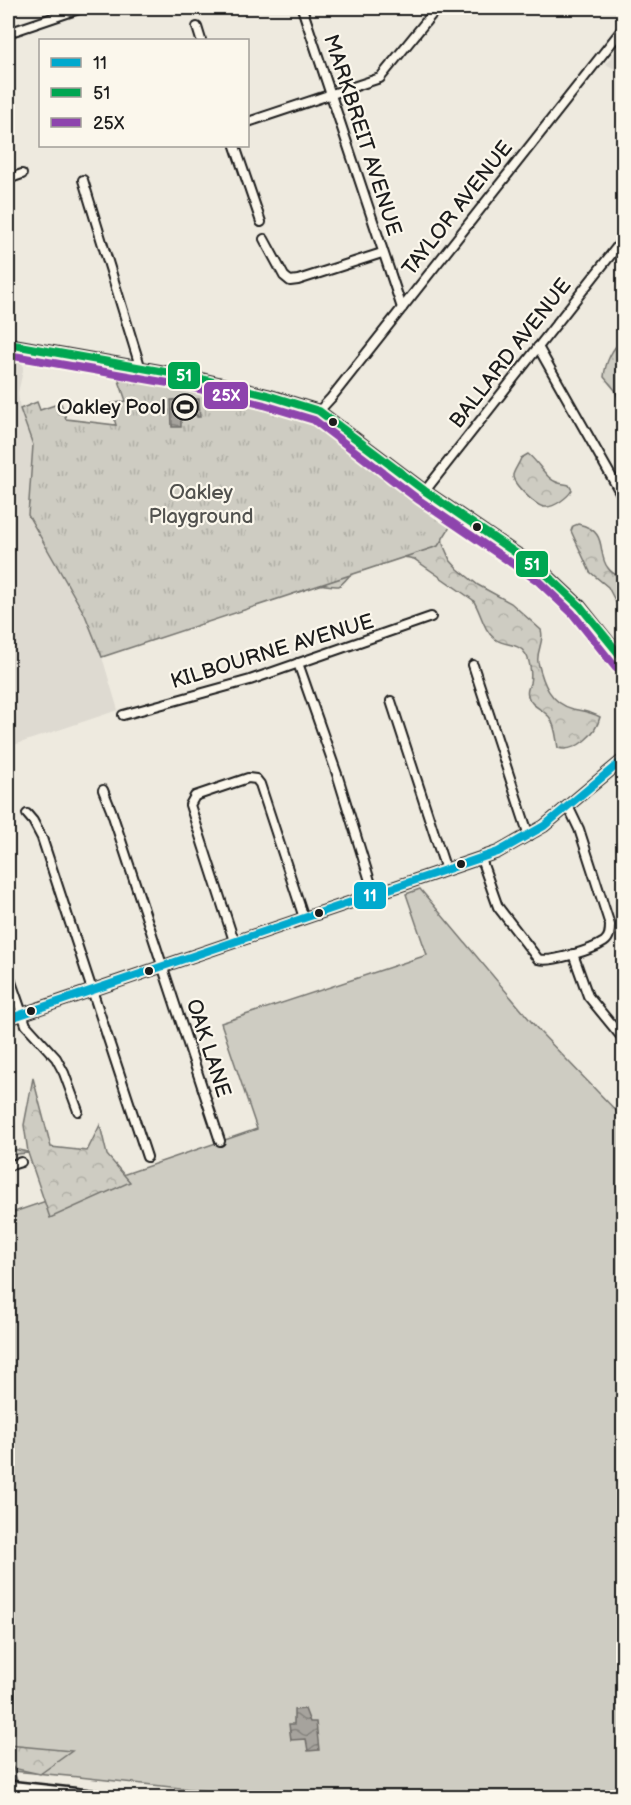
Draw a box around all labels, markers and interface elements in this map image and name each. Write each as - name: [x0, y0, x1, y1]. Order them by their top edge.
- street label: MARKBREIT AVENUE: [318, 31, 407, 239]
- legend: [39, 39, 249, 147]
- text: 11: [93, 53, 107, 74]
- text: 51: [93, 83, 110, 104]
- text: 25X: [93, 113, 125, 134]
- street label: TAYLOR AVENUE: [397, 136, 518, 281]
- street label: BALLARD AVENUE: [444, 274, 577, 433]
- line badge: 51: [167, 361, 201, 390]
- text: 51: [176, 367, 192, 386]
- line badge: 25X: [203, 381, 249, 410]
- text: 25X: [212, 387, 241, 406]
- sports icon: Oakley Pool: [170, 392, 200, 422]
- place label: Oakley Pool: [57, 395, 166, 420]
- unlabelled marker: [327, 416, 339, 428]
- park label: Oakley Playground: [148, 480, 254, 529]
- unlabelled marker: [471, 521, 483, 533]
- line badge: 51: [515, 550, 549, 578]
- text: 51: [524, 556, 540, 575]
- street label: KILBOURNE AVENUE: [168, 609, 377, 694]
- unlabelled marker: [455, 858, 467, 870]
- line badge: 11: [353, 881, 387, 910]
- text: 11: [363, 887, 377, 906]
- unlabelled marker: [313, 907, 325, 919]
- unlabelled marker: [143, 965, 155, 977]
- street label: OAK LANE: [181, 996, 236, 1101]
- unlabelled marker: [25, 1005, 37, 1017]

